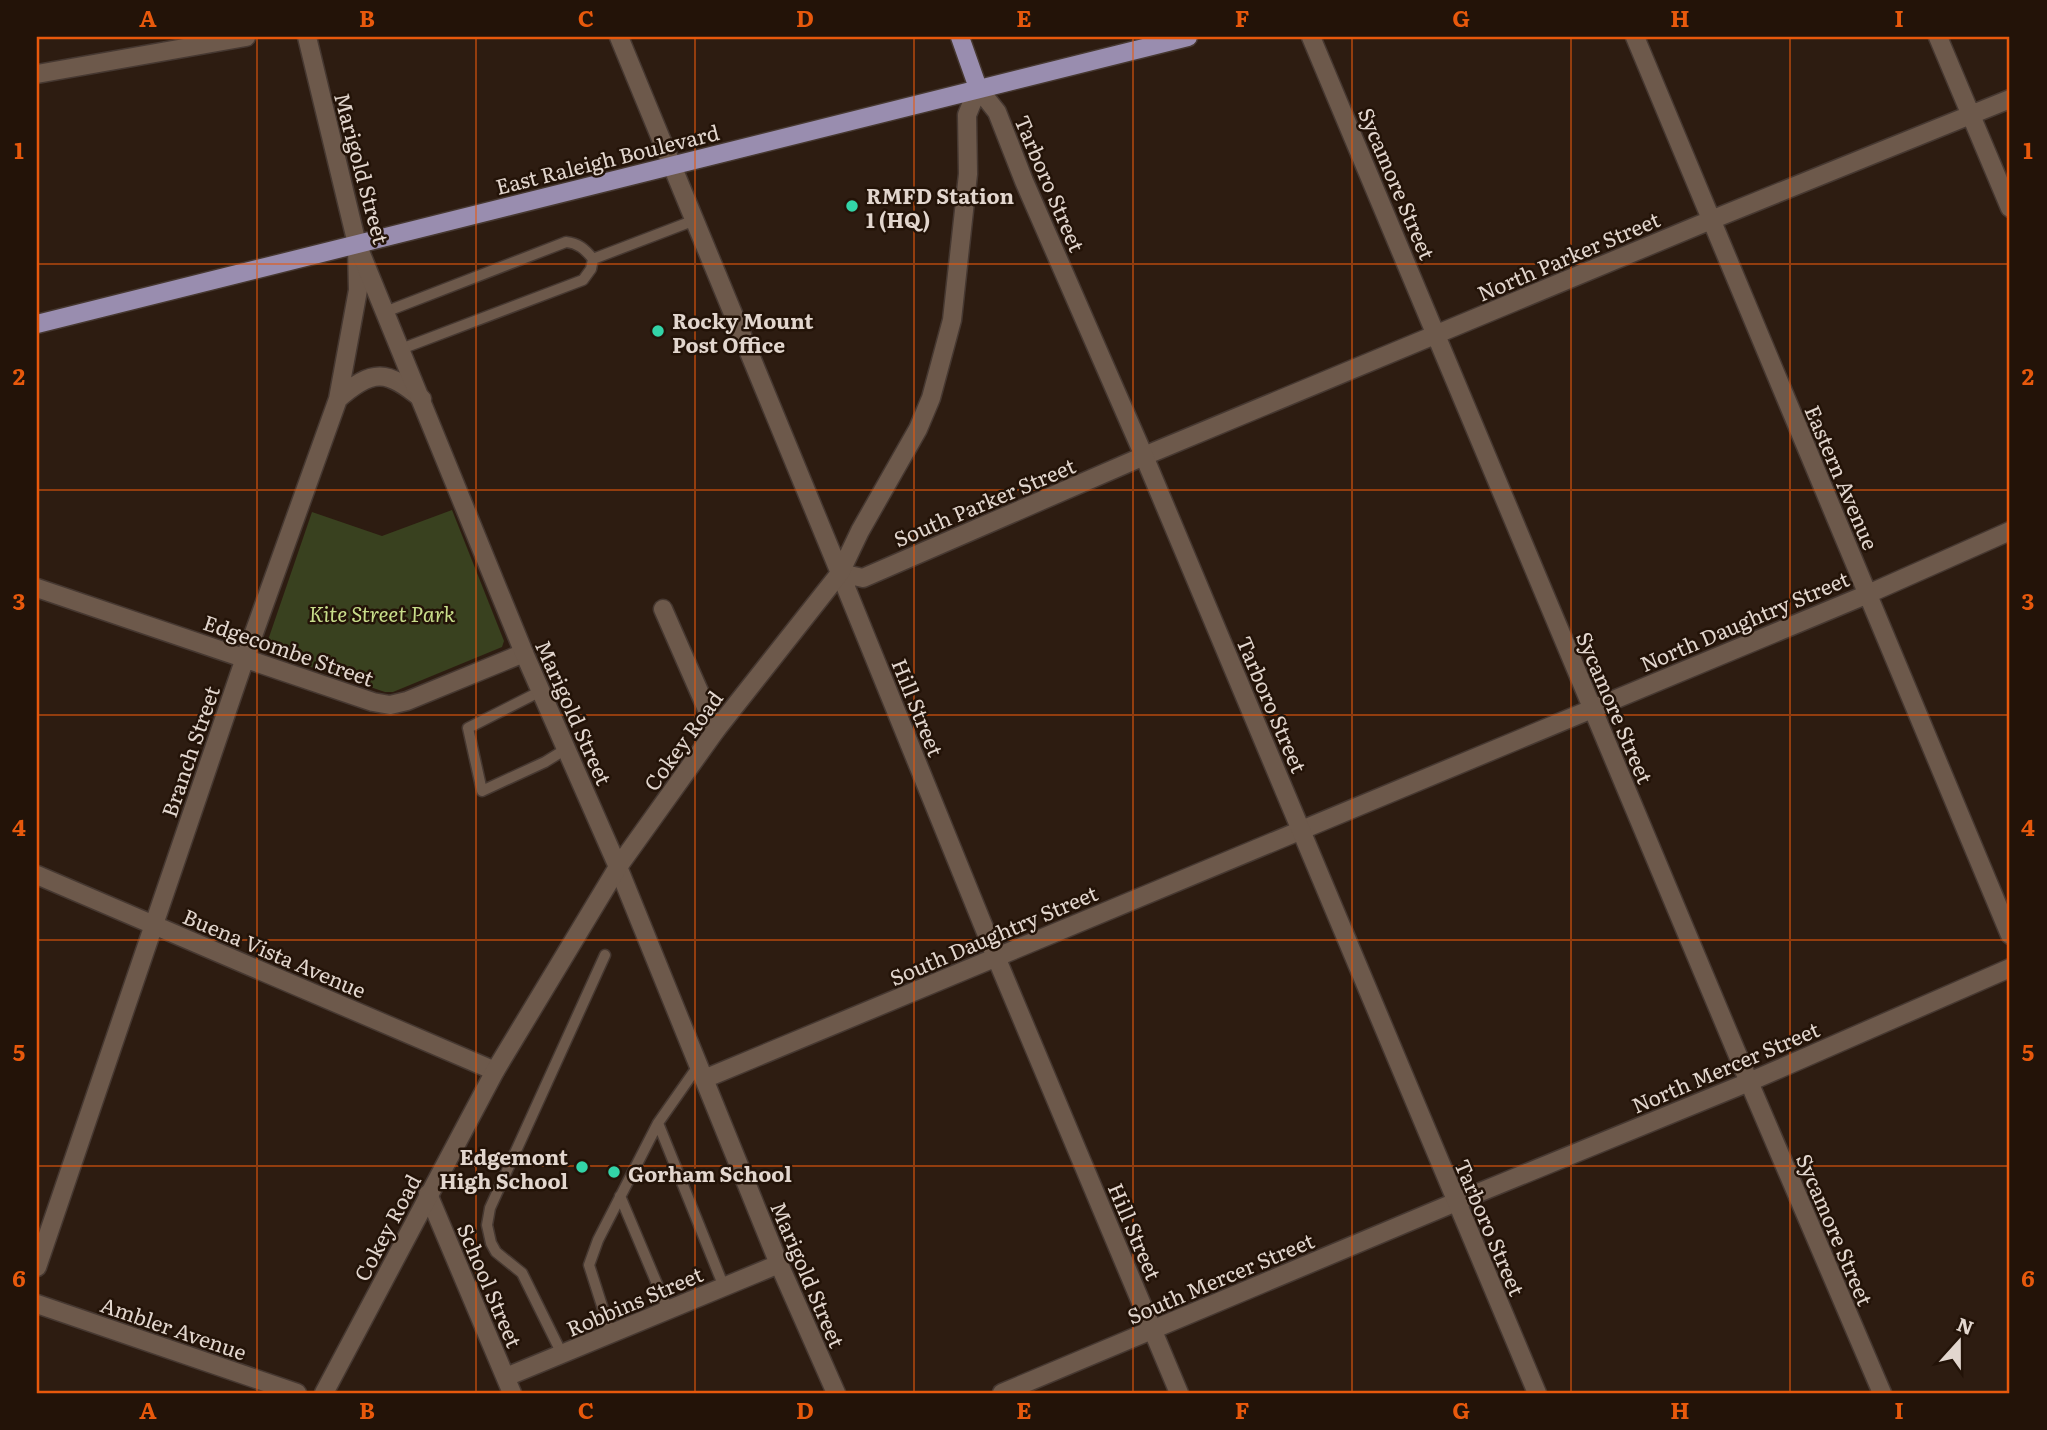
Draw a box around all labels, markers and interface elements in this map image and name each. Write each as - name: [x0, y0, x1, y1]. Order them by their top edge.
- text: A: [139, 0, 157, 34]
- text: B: [359, 0, 375, 34]
- text: C: [578, 0, 594, 34]
- text: D: [796, 0, 814, 34]
- text: E: [1016, 0, 1032, 34]
- text: F: [1235, 0, 1250, 34]
- text: G: [1452, 0, 1470, 34]
- text: H: [1670, 0, 1690, 34]
- text: I: [1894, 0, 1904, 34]
- street label: Marigold Street: [328, 89, 398, 248]
- street label: Sycamore Street: [1352, 102, 1444, 264]
- street label: Tarboro Street: [1008, 110, 1094, 257]
- street label: East Raleigh Boulevard: [492, 115, 722, 201]
- text: 1: [14, 132, 24, 166]
- text: 1: [2023, 132, 2033, 166]
- place label: RMFD Station 1 (HQ): [866, 179, 1014, 234]
- marker: RMFD Station 1 (HQ): [844, 198, 860, 214]
- street label: North Parker Street: [1472, 202, 1665, 308]
- place label: Rocky Mount Post Office: [672, 304, 814, 359]
- marker: Rocky Mount Post Office: [650, 323, 666, 339]
- text: 2: [13, 358, 25, 392]
- text: 2: [2022, 358, 2034, 392]
- street label: Eastern Avenue: [1799, 400, 1888, 554]
- street label: South Parker Street: [888, 448, 1080, 553]
- street label: North Daughtry Street: [1635, 562, 1854, 678]
- text: 3: [13, 583, 25, 617]
- text: 3: [2022, 583, 2034, 617]
- park label: Kite Street Park: [309, 597, 456, 628]
- street label: Edgecombe Street: [200, 605, 379, 693]
- street label: Sycamore Street: [1570, 626, 1662, 788]
- street label: Tarboro Street: [1230, 631, 1316, 778]
- street label: Marigold Street: [529, 634, 621, 790]
- street label: Hill Street: [885, 653, 953, 761]
- street label: Branch Street: [152, 681, 226, 821]
- street label: Cokey Road: [635, 683, 729, 796]
- text: 4: [12, 809, 26, 843]
- text: 4: [2021, 809, 2035, 843]
- street label: South Daughtry Street: [884, 876, 1102, 992]
- street label: Buena Vista Avenue: [179, 899, 371, 1005]
- street label: North Mercer Street: [1626, 1012, 1824, 1120]
- text: 5: [13, 1034, 25, 1068]
- text: 5: [2022, 1034, 2034, 1068]
- place label: Edgemont High School: [439, 1140, 569, 1195]
- street label: Sycamore Street: [1790, 1148, 1882, 1310]
- street label: Tarboro Street: [1448, 1154, 1534, 1301]
- place label: Gorham School: [628, 1157, 792, 1188]
- marker: Edgemont High School: [574, 1159, 590, 1175]
- marker: Gorham School: [606, 1164, 622, 1180]
- street label: Cokey Road: [345, 1168, 427, 1286]
- street label: Hill Street: [1102, 1178, 1171, 1285]
- street label: Marigold Street: [764, 1196, 854, 1352]
- street label: School Street: [451, 1218, 531, 1352]
- street label: South Mercer Street: [1122, 1223, 1319, 1330]
- street label: Robbins Street: [561, 1257, 708, 1343]
- text: 6: [12, 1260, 26, 1294]
- text: 6: [2021, 1260, 2035, 1294]
- street label: Ambler Avenue: [97, 1288, 251, 1367]
- north arrow: [1924, 1308, 1994, 1378]
- text: N: [1953, 1309, 1978, 1341]
- text: A: [139, 1392, 157, 1426]
- text: B: [359, 1392, 375, 1426]
- text: C: [578, 1392, 594, 1426]
- text: D: [796, 1392, 814, 1426]
- text: E: [1016, 1392, 1032, 1426]
- text: F: [1235, 1392, 1250, 1426]
- text: G: [1452, 1392, 1470, 1426]
- text: H: [1670, 1392, 1690, 1426]
- text: I: [1894, 1392, 1904, 1426]

